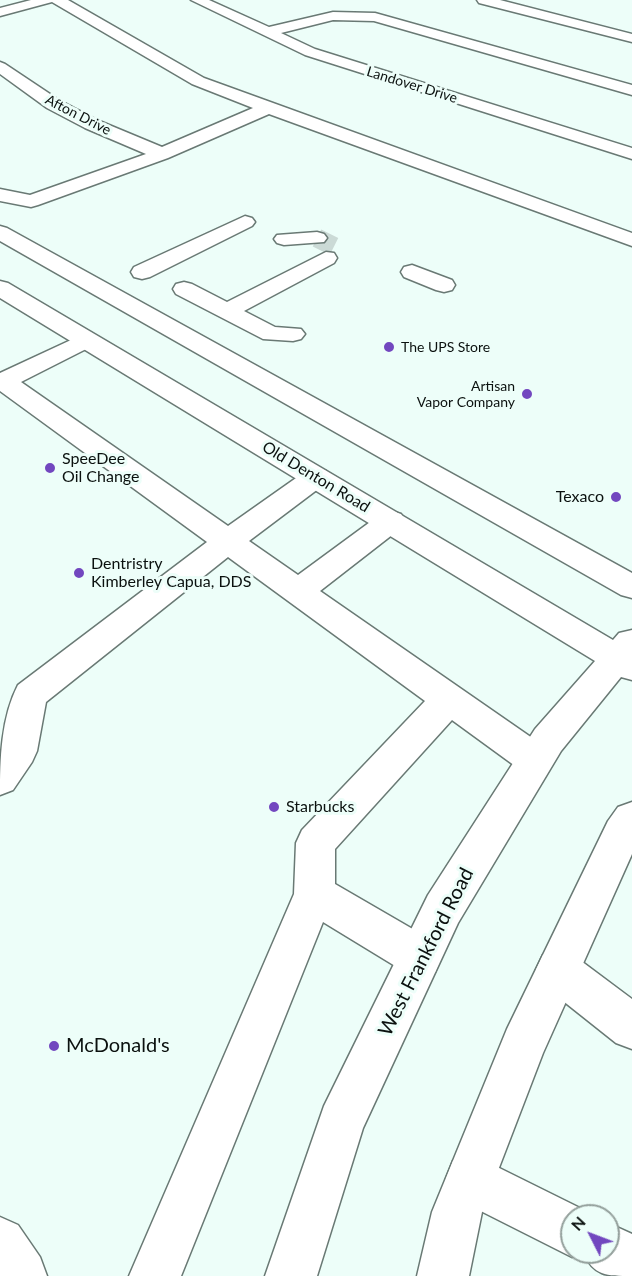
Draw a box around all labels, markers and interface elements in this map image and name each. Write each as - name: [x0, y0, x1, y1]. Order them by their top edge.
- street label: Landover Drive: [365, 63, 459, 107]
- street label: Afton Drive: [42, 91, 114, 139]
- place label: The UPS Store: [401, 339, 490, 355]
- marker: The UPS Store: [382, 340, 396, 354]
- place label: Artisan Vapor Company: [417, 378, 515, 410]
- marker: Artisan Vapor Company: [520, 387, 534, 401]
- street label: Old Denton Road: [259, 437, 373, 517]
- place label: SpeeDee Oil Change: [62, 449, 140, 487]
- marker: SpeeDee Oil Change: [43, 461, 57, 475]
- place label: Texaco: [556, 487, 604, 507]
- marker: Texaco: [609, 490, 623, 504]
- place label: Dentristry Kimberley Capua, DDS: [91, 554, 251, 592]
- marker: Dentristry Kimberley Capua, DDS: [72, 566, 86, 580]
- place label: Starbucks: [286, 797, 354, 817]
- marker: Starbucks: [267, 800, 281, 814]
- street label: West Frankford Road: [373, 864, 479, 1040]
- place label: McDonald's: [66, 1034, 170, 1058]
- marker: McDonald's: [47, 1039, 61, 1053]
- north arrow: [560, 1204, 620, 1264]
- text: N: [567, 1212, 589, 1234]

